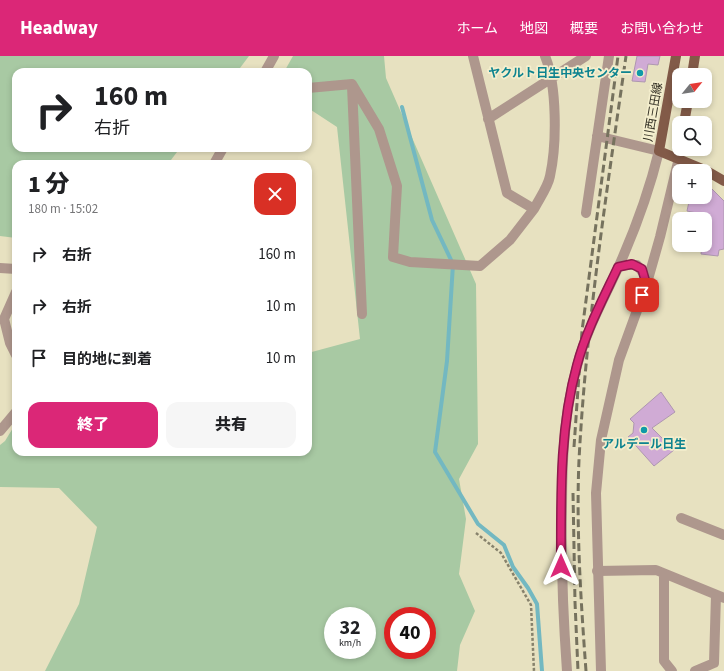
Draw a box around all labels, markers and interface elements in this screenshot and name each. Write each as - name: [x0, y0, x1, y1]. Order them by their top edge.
- text: Headway: [20, 15, 98, 42]
- text: ホーム: [456, 19, 498, 39]
- text: 地図: [520, 19, 548, 39]
- text: 概要: [570, 19, 598, 39]
- text: お問い合わせ: [620, 19, 704, 39]
- place label: ヤクルト日生中央センター: [488, 65, 632, 82]
- marker: ヤクルト日生中央センター: [635, 68, 645, 78]
- north arrow: [672, 68, 712, 108]
- map controls: [672, 68, 712, 252]
- text: 160 m: [94, 76, 168, 116]
- street label: 川西三田線: [640, 81, 667, 143]
- icon: right: [28, 84, 80, 136]
- text: 右折: [94, 116, 130, 141]
- button: search: [672, 116, 712, 156]
- button: +: [672, 164, 712, 204]
- text: 1 分: [28, 167, 70, 202]
- button: close: [254, 173, 296, 215]
- text: 180 m · 15:02: [28, 200, 98, 218]
- button: −: [672, 212, 712, 252]
- icon: right: [28, 243, 50, 265]
- text: 160 m: [258, 244, 296, 265]
- text: 右折: [62, 245, 92, 266]
- pin: [625, 278, 659, 312]
- icon: arrive: [631, 284, 653, 306]
- icon: right: [28, 295, 50, 317]
- text: 10 m: [266, 296, 296, 317]
- text: 右折: [62, 297, 92, 318]
- icon: arrive: [28, 347, 50, 369]
- text: 10 m: [266, 348, 296, 369]
- text: 目的地に到着: [62, 349, 152, 370]
- button: 終了: [28, 402, 158, 448]
- button: 共有: [166, 402, 296, 448]
- marker: アルデール日生: [639, 425, 649, 435]
- place label: アルデール日生: [602, 436, 686, 453]
- position arrow: [540, 545, 582, 587]
- speed limit sign: 40: [384, 607, 436, 659]
- text: 32: [339, 614, 361, 642]
- text: km/h: [339, 636, 361, 650]

